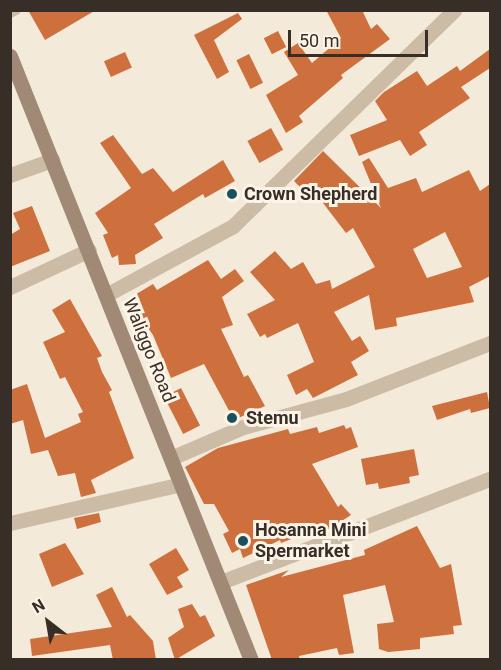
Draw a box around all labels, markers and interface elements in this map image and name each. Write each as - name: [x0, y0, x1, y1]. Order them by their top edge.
- scale bar: [291, 18, 430, 56]
- text: 50 m: [299, 30, 339, 51]
- place label: Crown Shepherd: [244, 183, 377, 205]
- marker: Crown Shepherd: [225, 187, 239, 201]
- street label: Waliggo Road: [118, 295, 180, 405]
- place label: Stemu: [246, 407, 299, 429]
- marker: Stemu: [223, 409, 241, 427]
- place label: Hosanna Mini Spermarket: [255, 520, 366, 562]
- marker: Hosanna Mini Spermarket: [236, 534, 250, 548]
- north arrow: [18, 592, 78, 652]
- text: N: [29, 595, 48, 617]

